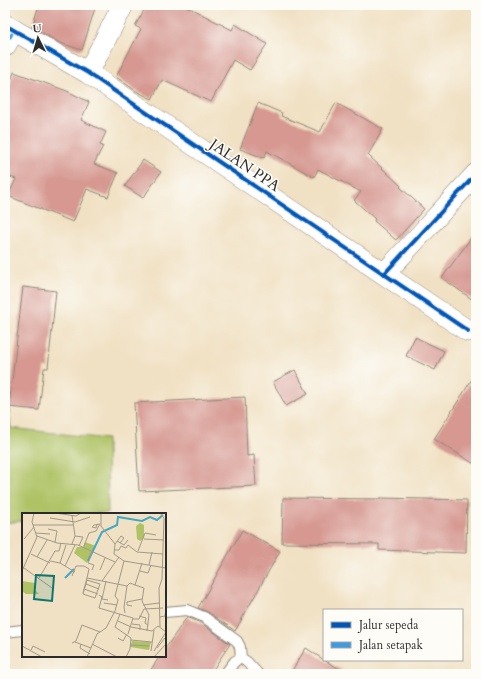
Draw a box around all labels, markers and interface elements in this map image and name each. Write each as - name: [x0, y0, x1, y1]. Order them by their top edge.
- north arrow: [18, 18, 58, 58]
- text: U: [32, 21, 42, 36]
- street label: JALAN PPA: [204, 133, 284, 196]
- inset map: [22, 513, 166, 657]
- legend: [323, 609, 463, 661]
- text: Jalur sepeda: [357, 617, 419, 633]
- text: Jalan setapak: [357, 637, 424, 653]

